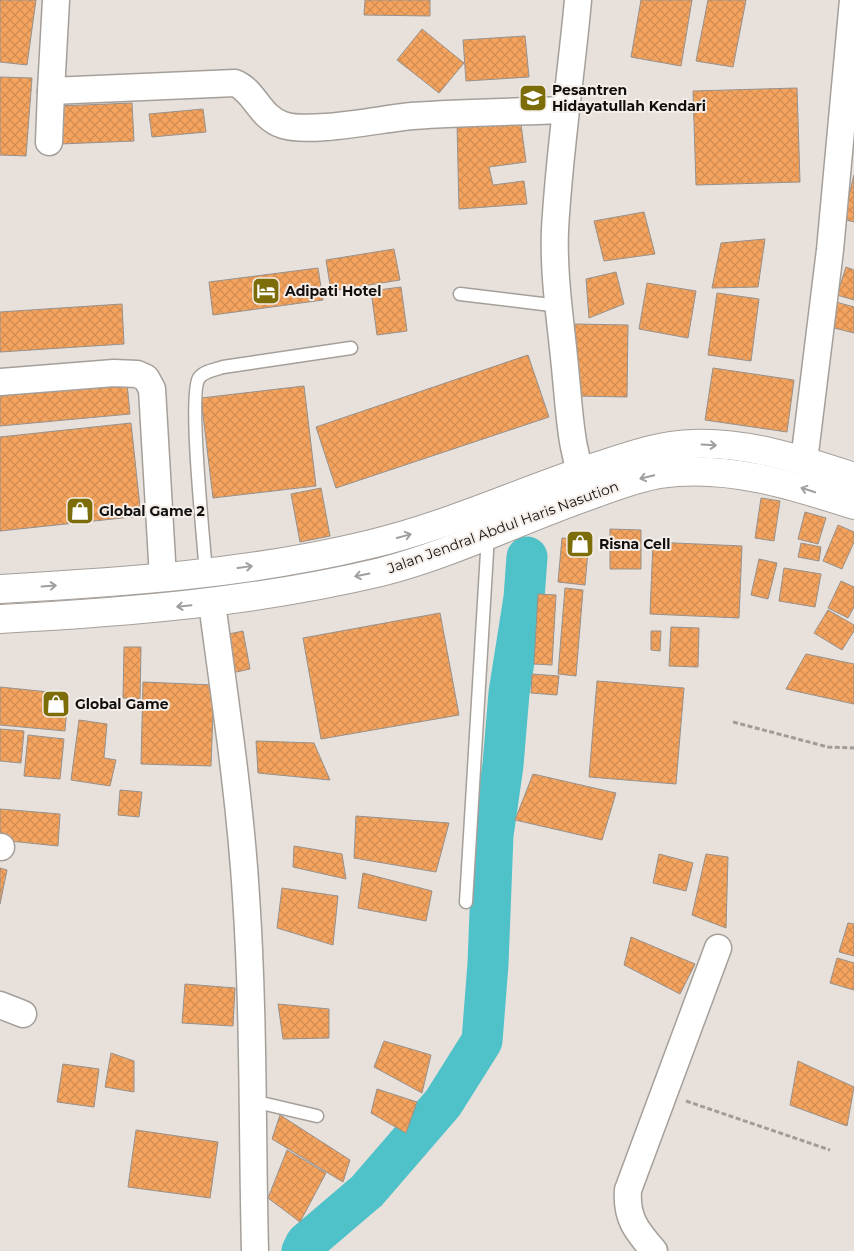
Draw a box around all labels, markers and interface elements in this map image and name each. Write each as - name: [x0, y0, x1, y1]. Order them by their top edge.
- place label: Pesantren Hidayatullah Kendari: [552, 81, 706, 115]
- school or university icon: Pesantren Hidayatullah Kendari: [518, 83, 548, 113]
- hotel icon: Adipati Hotel: [251, 276, 281, 306]
- place label: Adipati Hotel: [284, 282, 381, 300]
- one-way arrow: [701, 440, 717, 449]
- one-way arrow: [640, 473, 656, 483]
- street label: Jalan Jendral Abdul Haris Nasution: [384, 477, 621, 578]
- one-way arrow: [800, 485, 816, 495]
- shop icon: Global Game 2: [65, 496, 95, 526]
- place label: Global Game 2: [99, 502, 205, 520]
- shop icon: Risna Cell: [565, 529, 595, 559]
- one-way arrow: [396, 530, 412, 540]
- place label: Risna Cell: [599, 535, 670, 553]
- one-way arrow: [237, 562, 253, 572]
- one-way arrow: [354, 571, 370, 581]
- one-way arrow: [40, 582, 56, 591]
- one-way arrow: [177, 601, 193, 611]
- shop icon: Global Game: [41, 689, 71, 719]
- place label: Global Game: [75, 695, 169, 713]

